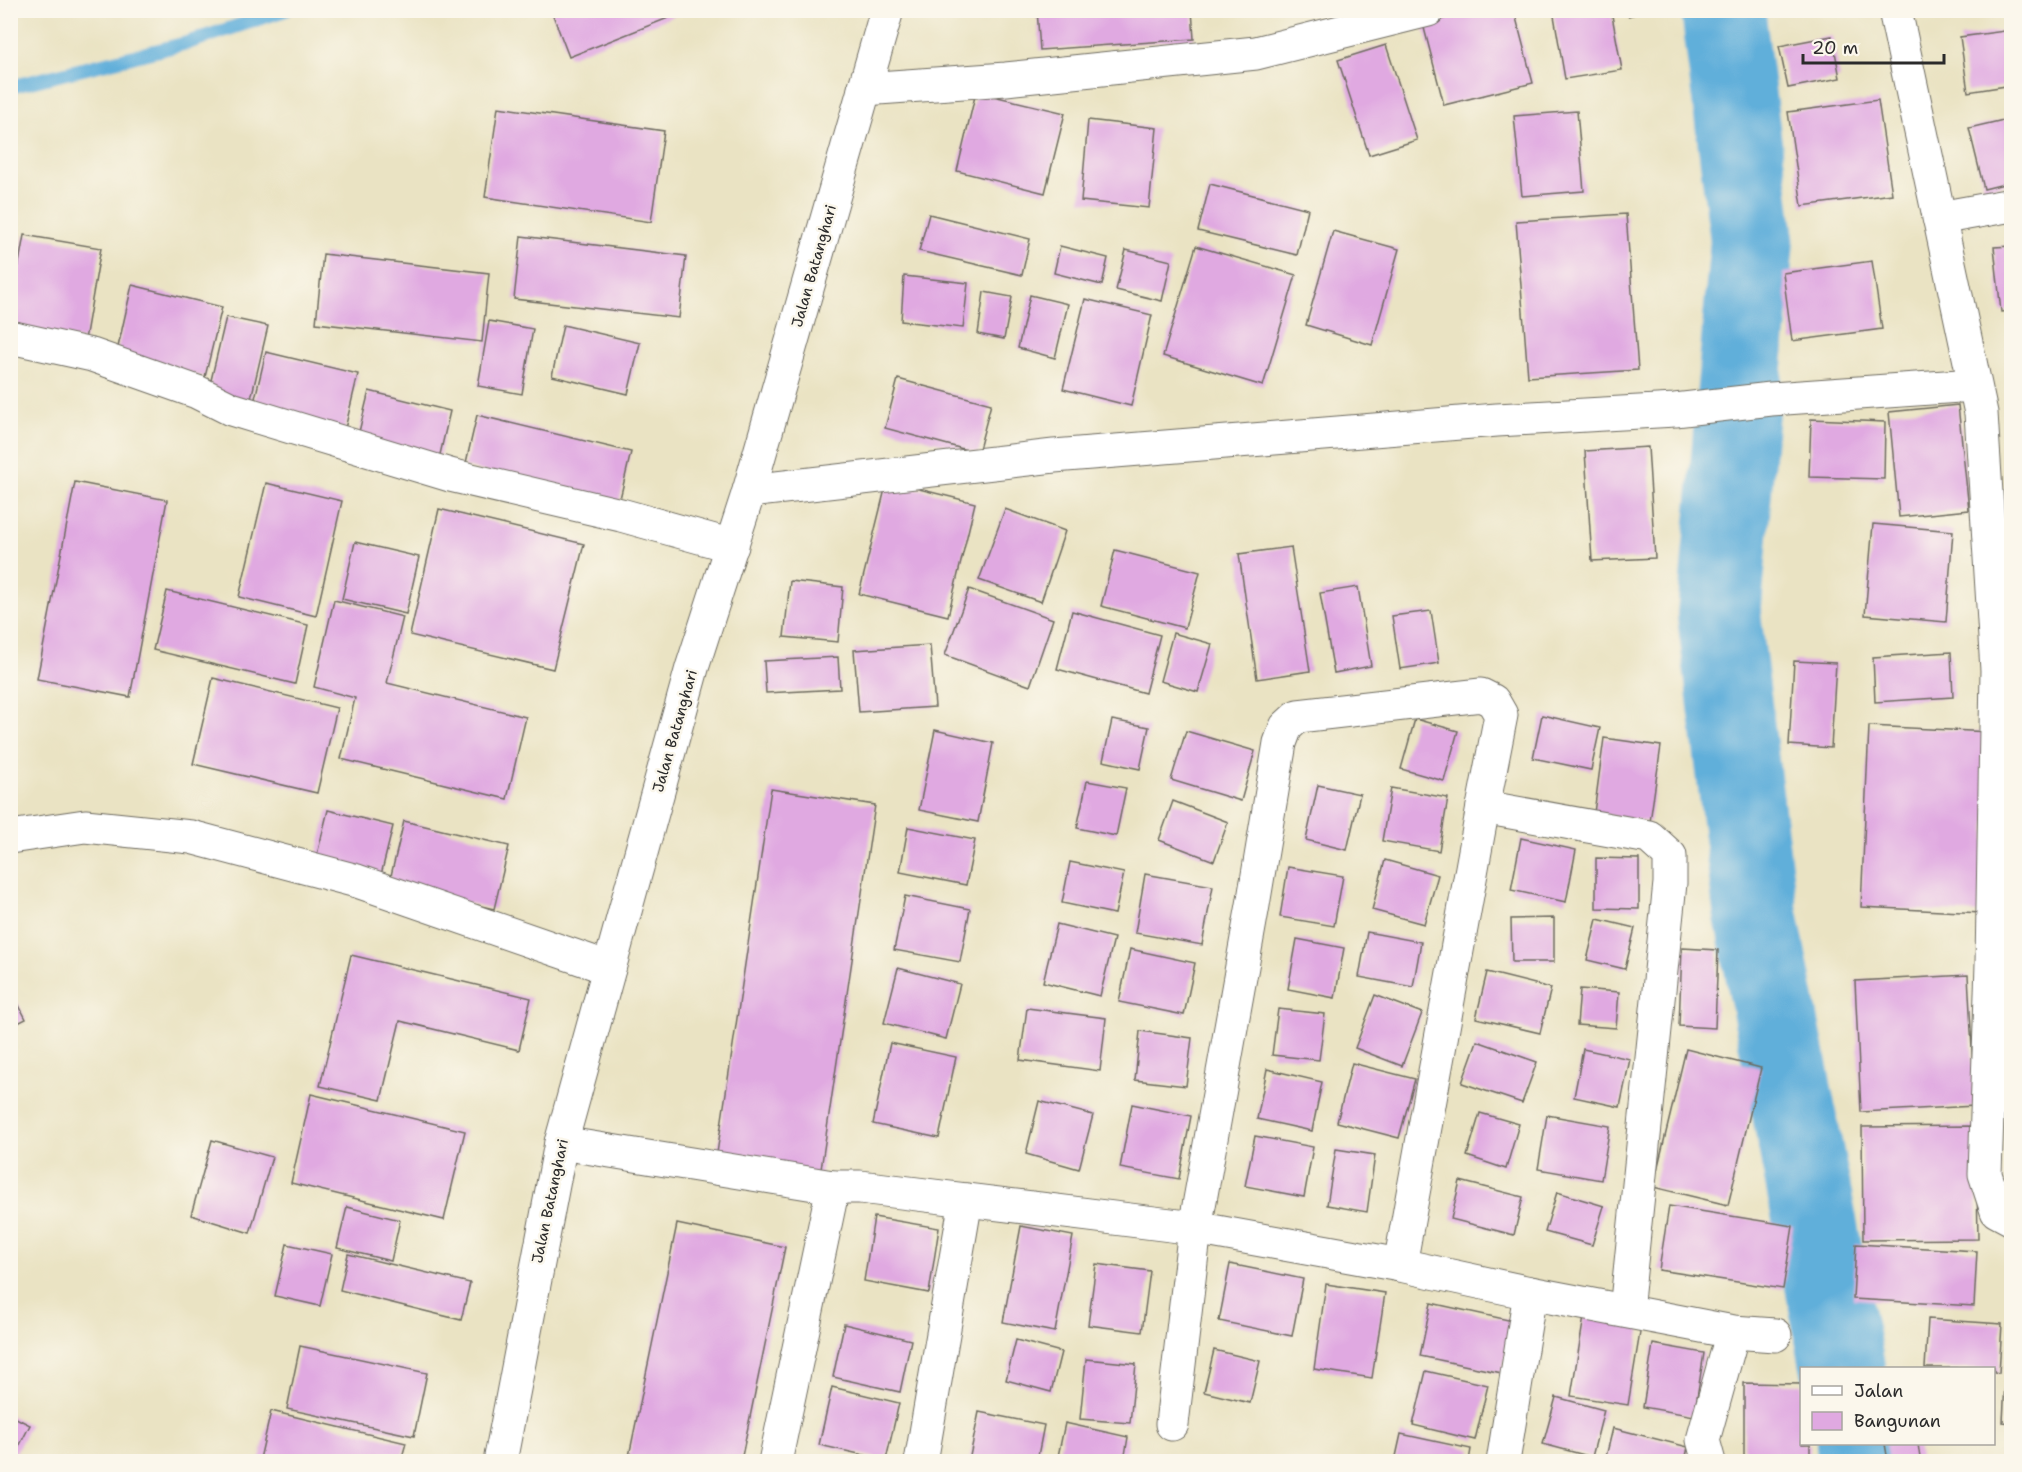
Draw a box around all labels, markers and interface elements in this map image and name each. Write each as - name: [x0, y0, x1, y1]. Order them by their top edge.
- scale bar: [1803, 27, 1944, 65]
- text: 20 m: [1812, 36, 1858, 60]
- street label: Jalan Batanghari: [787, 202, 841, 330]
- street label: Jalan Batanghari: [648, 667, 702, 795]
- street label: Jalan Batanghari: [527, 1137, 573, 1265]
- legend: [1800, 1367, 1995, 1445]
- text: Jalan: [1854, 1379, 1903, 1403]
- text: Bangunan: [1854, 1409, 1941, 1433]

